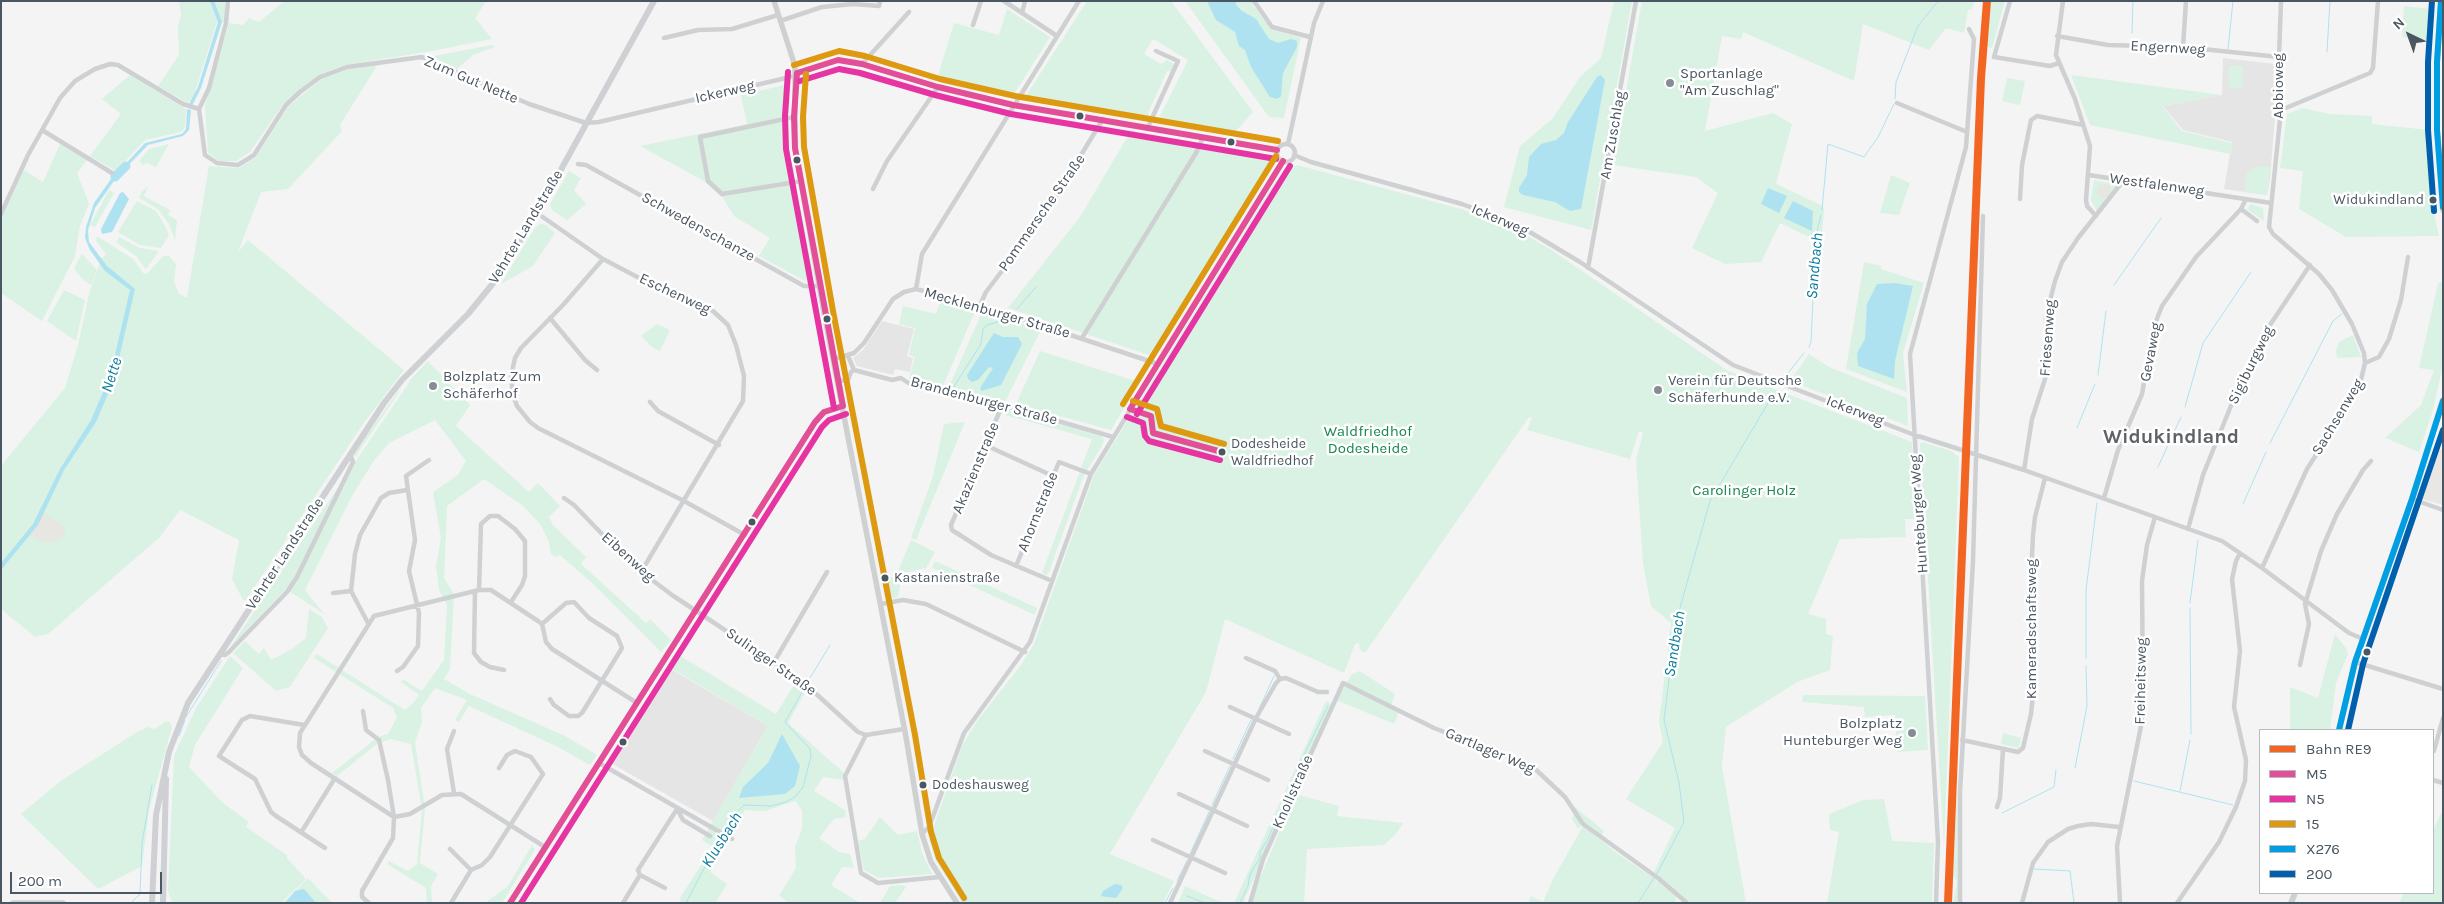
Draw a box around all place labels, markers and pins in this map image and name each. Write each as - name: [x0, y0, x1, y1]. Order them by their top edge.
- place label: Sportanlage "Am Zuschlag": [1680, 65, 1779, 100]
- marker: Sportanlage "Am Zuschlag": [1664, 77, 1676, 89]
- unlabelled marker: [1075, 111, 1085, 121]
- unlabelled marker: [1226, 137, 1236, 147]
- unlabelled marker: [792, 155, 802, 165]
- place label: Widukindland: [2333, 192, 2424, 208]
- marker: Widukindland: [2428, 195, 2438, 205]
- unlabelled marker: [822, 314, 832, 324]
- place label: Bolzplatz Zum Schäferhof: [443, 368, 541, 403]
- place label: Verein für Deutsche Schäferhunde e.V.: [1668, 372, 1802, 407]
- marker: Bolzplatz Zum Schäferhof: [427, 380, 439, 392]
- marker: Verein für Deutsche Schäferhunde e.V.: [1652, 384, 1664, 396]
- place label: Dodesheide Waldfriedhof: [1231, 436, 1313, 468]
- marker: Dodesheide Waldfriedhof: [1217, 447, 1227, 457]
- unlabelled marker: [747, 517, 757, 527]
- place label: Kastanienstraße: [894, 570, 1000, 586]
- marker: Kastanienstraße: [880, 573, 890, 583]
- unlabelled marker: [2362, 647, 2372, 657]
- place label: Bolzplatz Hunteburger Weg: [1783, 715, 1902, 750]
- marker: Bolzplatz Hunteburger Weg: [1906, 727, 1918, 739]
- unlabelled marker: [618, 737, 628, 747]
- place label: Dodeshausweg: [932, 777, 1029, 793]
- marker: Dodeshausweg: [918, 780, 928, 790]

